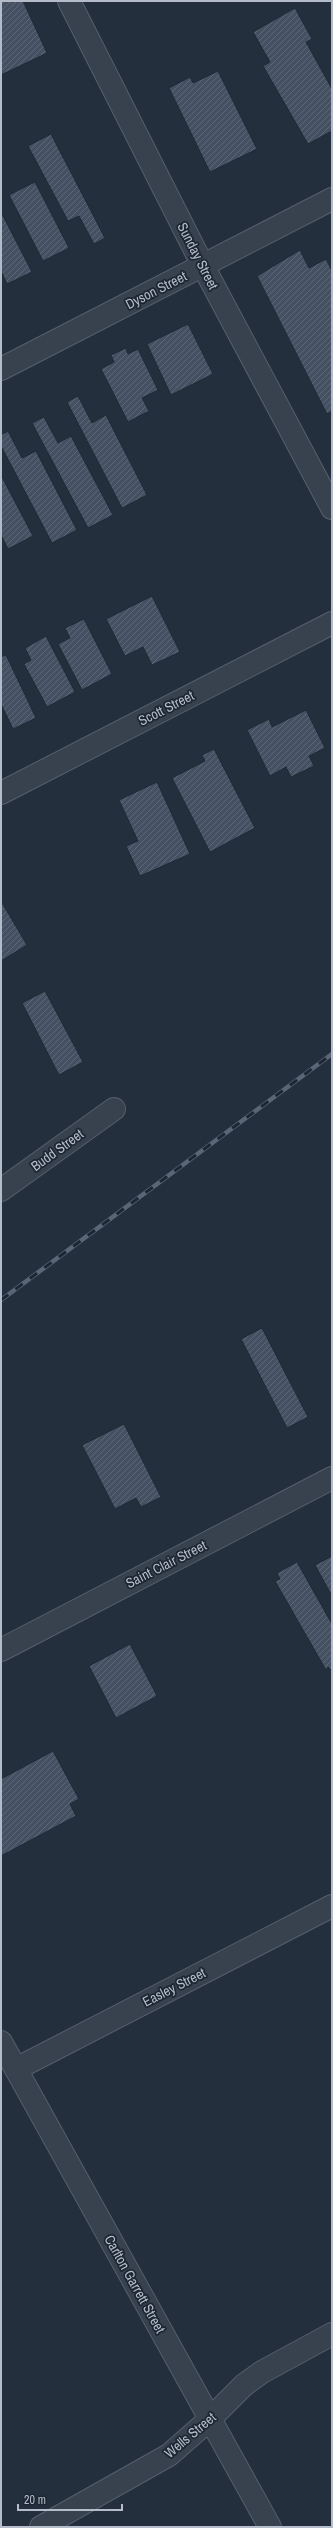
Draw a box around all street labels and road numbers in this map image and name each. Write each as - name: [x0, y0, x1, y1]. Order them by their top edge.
- street label: Sunday Street: [173, 219, 223, 293]
- street label: Dyson Street: [122, 267, 190, 313]
- street label: Scott Street: [135, 686, 197, 730]
- street label: Budd Street: [27, 1125, 87, 1175]
- street label: Saint Clair Street: [123, 1536, 209, 1592]
- street label: Easley Street: [139, 1963, 209, 2011]
- street label: Carlton Garrett Street: [101, 2232, 169, 2336]
- street label: Wells Street: [161, 2408, 219, 2462]

